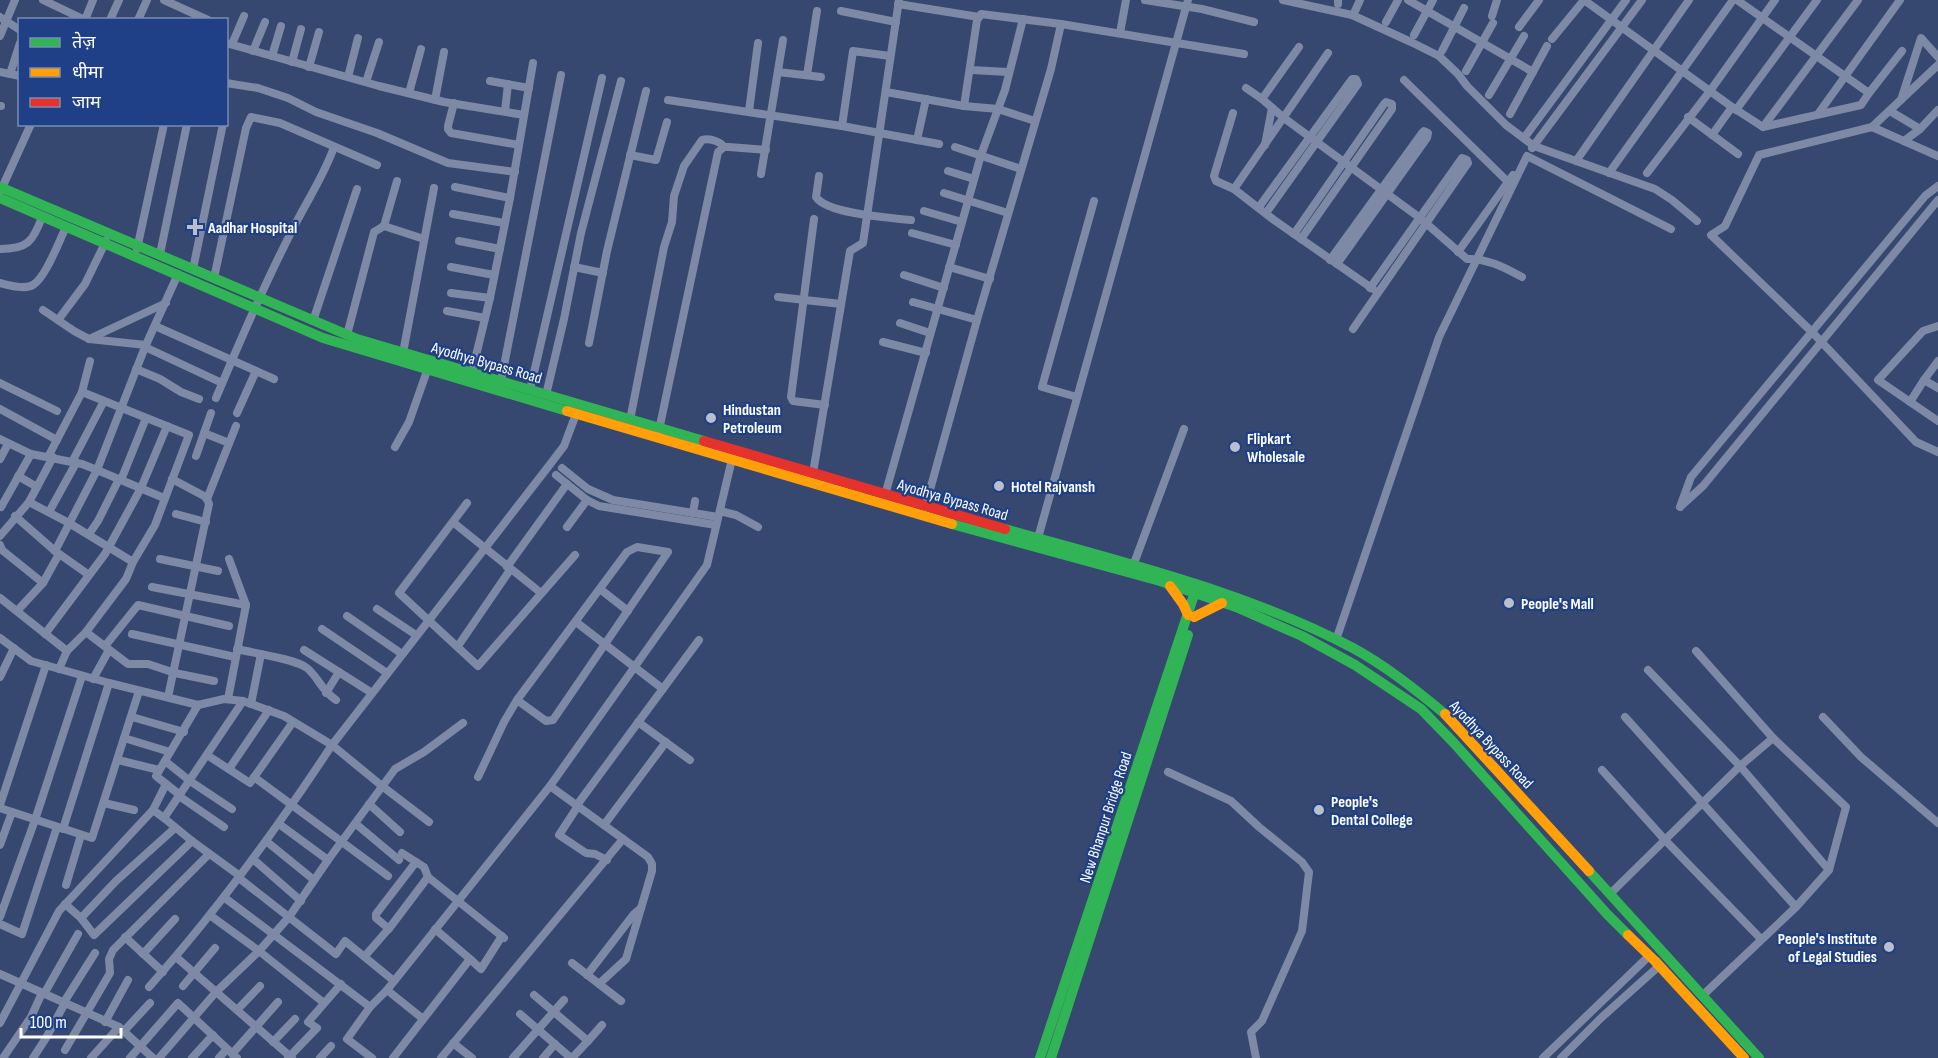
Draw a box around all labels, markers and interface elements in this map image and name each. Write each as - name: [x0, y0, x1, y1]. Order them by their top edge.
- legend: [18, 18, 228, 126]
- text: तेज़: [72, 31, 96, 53]
- text: धीमा: [72, 62, 103, 83]
- text: जाम: [72, 92, 102, 113]
- marker: Aadhar Hospital: [186, 218, 204, 236]
- place label: Aadhar Hospital: [207, 219, 297, 238]
- street label: Ayodhya Bypass Road: [428, 338, 544, 388]
- place label: Hindustan Petroleum: [723, 401, 782, 438]
- marker: Hindustan Petroleum: [704, 411, 718, 425]
- place label: Flipkart Wholesale: [1247, 430, 1305, 467]
- marker: Flipkart Wholesale: [1228, 440, 1242, 454]
- street label: Ayodhya Bypass Road: [894, 475, 1010, 525]
- place label: Hotel Rajvansh: [1011, 478, 1095, 497]
- marker: Hotel Rajvansh: [992, 479, 1006, 493]
- place label: People's Mall: [1521, 595, 1594, 614]
- marker: People's Mall: [1502, 596, 1516, 610]
- street label: Ayodhya Bypass Road: [1444, 696, 1537, 793]
- street label: New Bhanpur Bridge Road: [1076, 749, 1137, 885]
- place label: People's Dental College: [1331, 793, 1413, 830]
- marker: People's Dental College: [1312, 803, 1326, 817]
- place label: People's Institute of Legal Studies: [1778, 930, 1877, 967]
- marker: People's Institute of Legal Studies: [1882, 940, 1896, 954]
- scale bar: [21, 1001, 122, 1039]
- text: 100 m: [30, 1012, 67, 1033]

